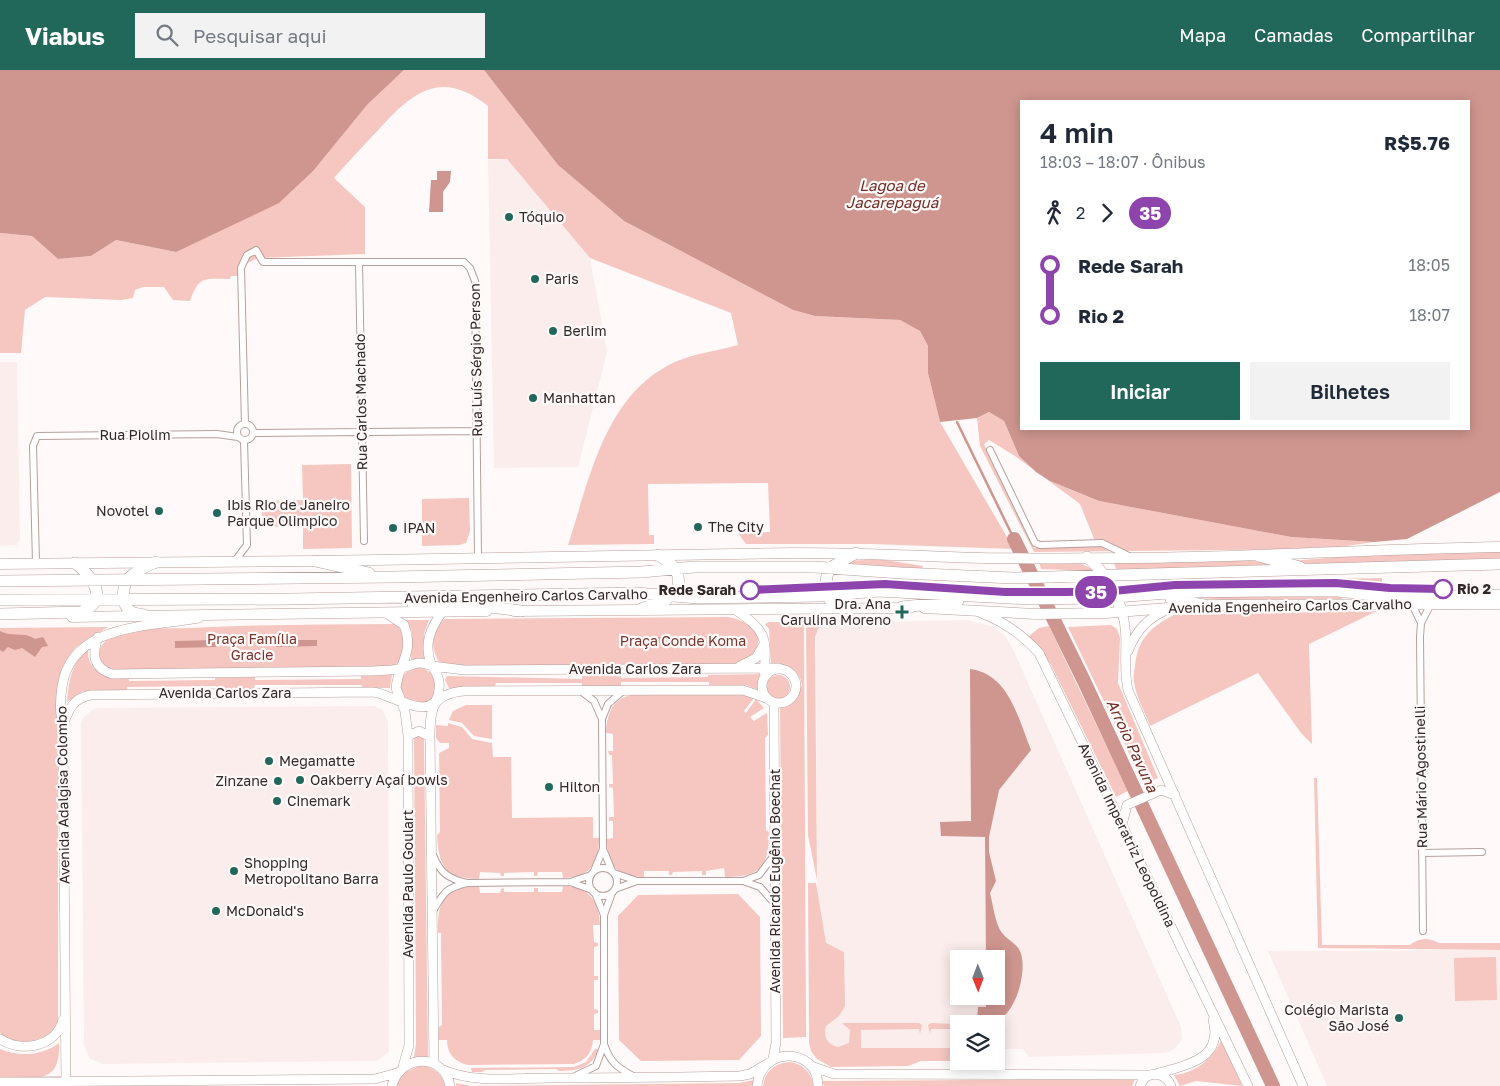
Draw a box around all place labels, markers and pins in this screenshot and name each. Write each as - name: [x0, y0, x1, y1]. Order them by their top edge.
- place label: Tóquio: [519, 208, 564, 225]
- marker: Tóquio: [503, 211, 515, 223]
- place label: Paris: [545, 270, 579, 287]
- marker: Paris: [529, 273, 541, 285]
- place label: Berlim: [563, 322, 607, 339]
- marker: Berlim: [547, 325, 559, 337]
- place label: Manhattan: [543, 389, 616, 406]
- marker: Manhattan: [527, 392, 539, 404]
- place label: Ibis Rio de Janeiro Parque Olimpico: [227, 496, 350, 529]
- place label: Novotel: [96, 502, 149, 519]
- marker: Novotel: [153, 505, 165, 517]
- marker: Ibis Rio de Janeiro Parque Olimpico: [211, 507, 223, 519]
- place label: The City: [708, 518, 764, 535]
- place label: IPAN: [403, 519, 435, 536]
- marker: The City: [692, 521, 704, 533]
- marker: IPAN: [387, 522, 399, 534]
- marker: Rio 2: [1433, 579, 1453, 599]
- marker: Rede Sarah: [740, 580, 760, 600]
- place label: Rio 2: [1457, 580, 1491, 597]
- place label: Rede Sarah: [659, 581, 736, 598]
- place label: Dra. Ana Carulina Moreno: [780, 595, 891, 628]
- marker: Dra. Ana Carulina Moreno: [895, 605, 909, 619]
- place label: Megamatte: [279, 752, 355, 769]
- marker: Megamatte: [263, 755, 275, 767]
- place label: Oakberry Açaí bowls: [310, 771, 448, 788]
- place label: Zinzane: [215, 772, 268, 789]
- marker: Oakberry Açaí bowls: [294, 774, 306, 786]
- marker: Zinzane: [272, 775, 284, 787]
- place label: Hilton: [559, 778, 600, 795]
- marker: Hilton: [543, 781, 555, 793]
- place label: Cinemark: [287, 792, 351, 809]
- marker: Cinemark: [271, 795, 283, 807]
- place label: Shopping Metropolitano Barra: [244, 854, 379, 887]
- marker: Shopping Metropolitano Barra: [228, 865, 240, 877]
- place label: McDonald's: [226, 902, 304, 919]
- marker: McDonald's: [210, 905, 222, 917]
- place label: Colégio Marista São José: [1284, 1001, 1389, 1034]
- marker: Colégio Marista São José: [1393, 1012, 1405, 1024]

